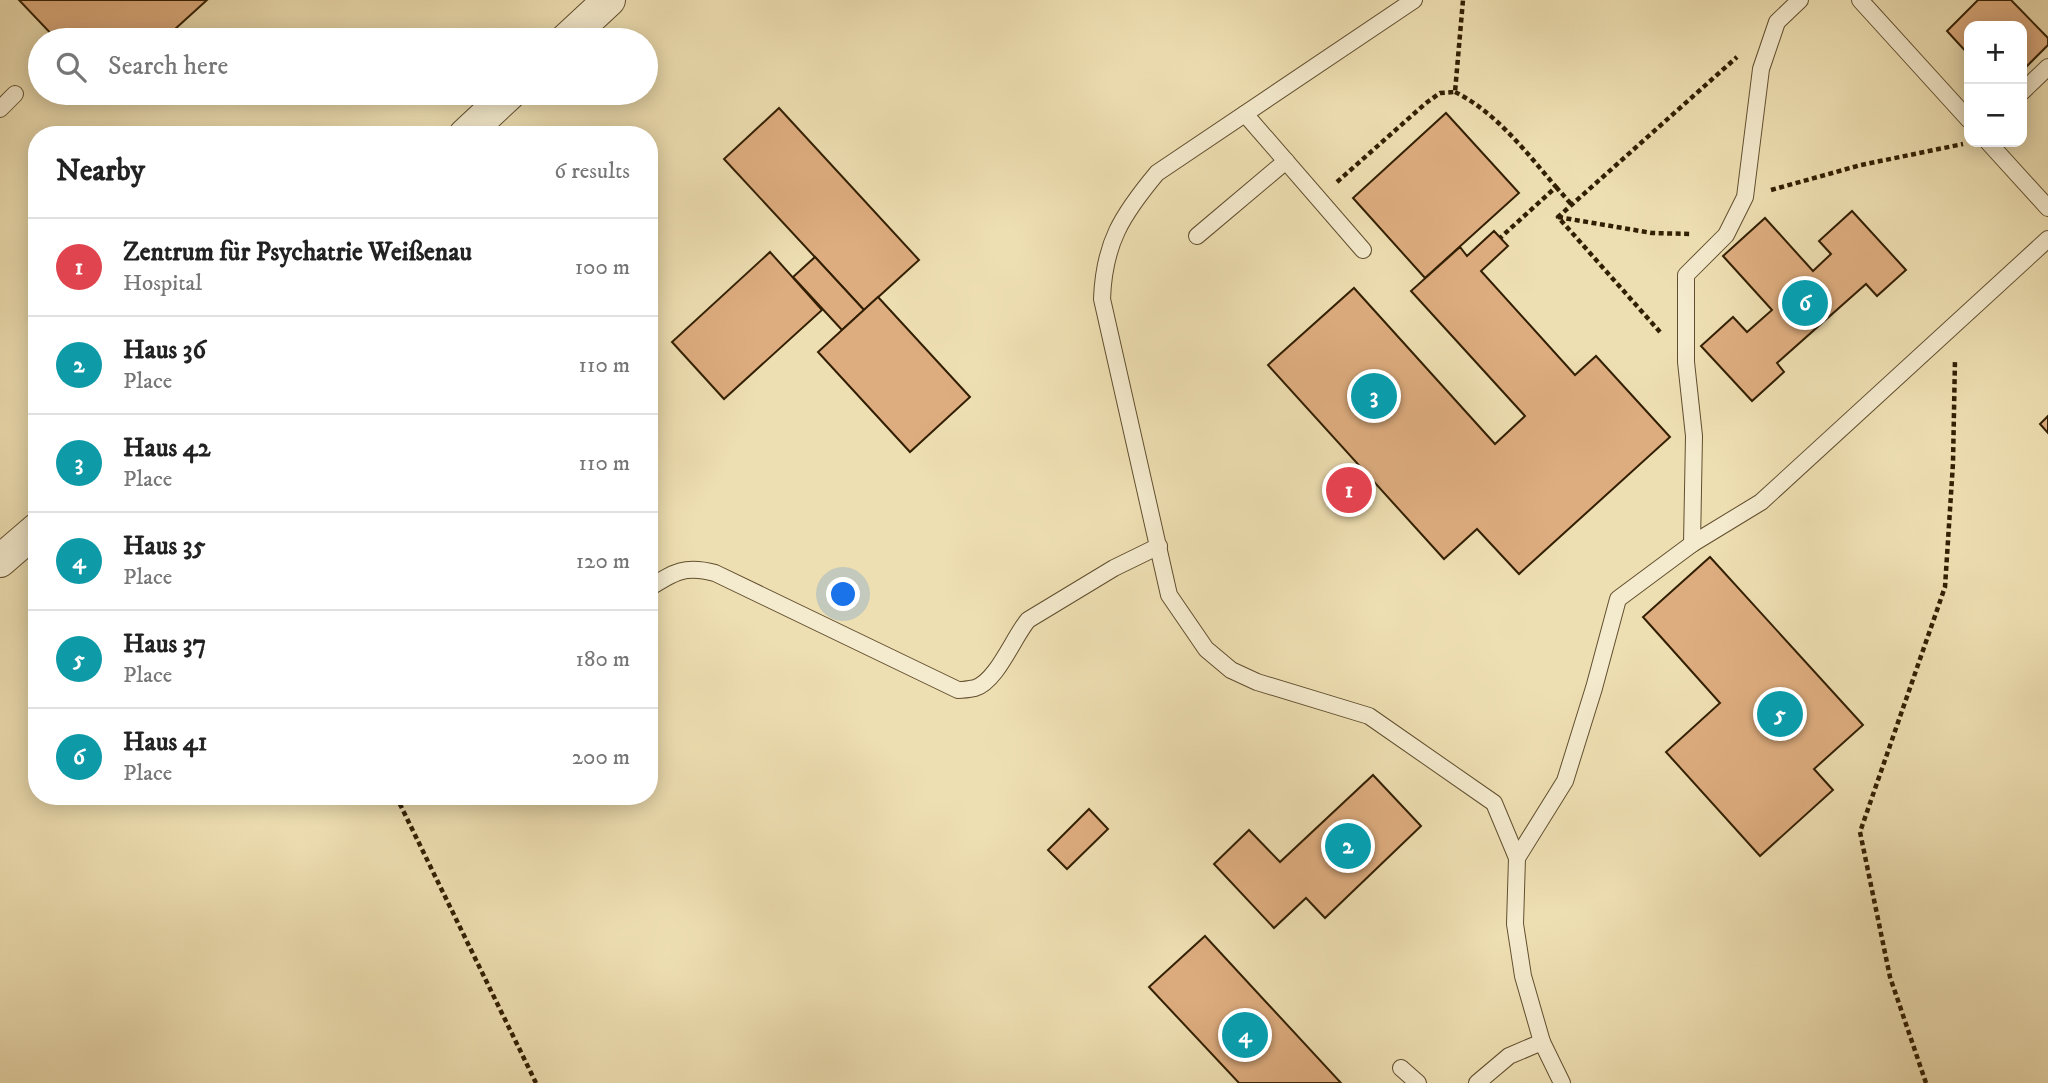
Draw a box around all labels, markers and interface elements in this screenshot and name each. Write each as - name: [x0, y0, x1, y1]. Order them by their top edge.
- map controls: [1964, 21, 2027, 147]
- button: +: [1964, 21, 2027, 84]
- search box: [28, 28, 658, 105]
- icon: search: [52, 48, 90, 86]
- text: Search here: [108, 50, 228, 83]
- button: −: [1964, 84, 2027, 147]
- text: Nearby: [56, 153, 145, 190]
- text: 6 results: [554, 157, 630, 186]
- text: Zentrum für Psychatrie Weißenau: [123, 236, 472, 269]
- text: 1: [75, 253, 83, 282]
- text: 100 m: [575, 253, 630, 282]
- text: Hospital: [123, 269, 202, 298]
- pin: 6: [1782, 277, 1828, 329]
- text: Haus 36: [123, 334, 206, 367]
- text: 2: [73, 351, 85, 380]
- text: 110 m: [579, 351, 630, 380]
- text: Place: [123, 367, 172, 396]
- pin: 3: [1351, 370, 1397, 422]
- text: Haus 42: [123, 432, 210, 465]
- text: 3: [75, 449, 83, 478]
- text: 110 m: [579, 449, 630, 478]
- pin: 1: [1326, 464, 1372, 516]
- text: Place: [123, 465, 172, 494]
- text: Haus 35: [123, 530, 205, 563]
- text: 4: [72, 547, 86, 576]
- text: 120 m: [576, 547, 630, 576]
- text: Place: [123, 563, 172, 592]
- your location: [826, 577, 860, 611]
- text: Haus 37: [123, 628, 206, 661]
- text: 5: [73, 645, 85, 674]
- text: 180 m: [575, 645, 630, 674]
- text: Place: [123, 661, 172, 690]
- pin: 5: [1757, 688, 1803, 740]
- text: Haus 41: [123, 726, 207, 759]
- text: 6: [73, 743, 85, 772]
- text: 200 m: [572, 743, 630, 772]
- text: Place: [123, 759, 172, 788]
- pin: 2: [1325, 820, 1371, 872]
- pin: 4: [1222, 1009, 1268, 1061]

